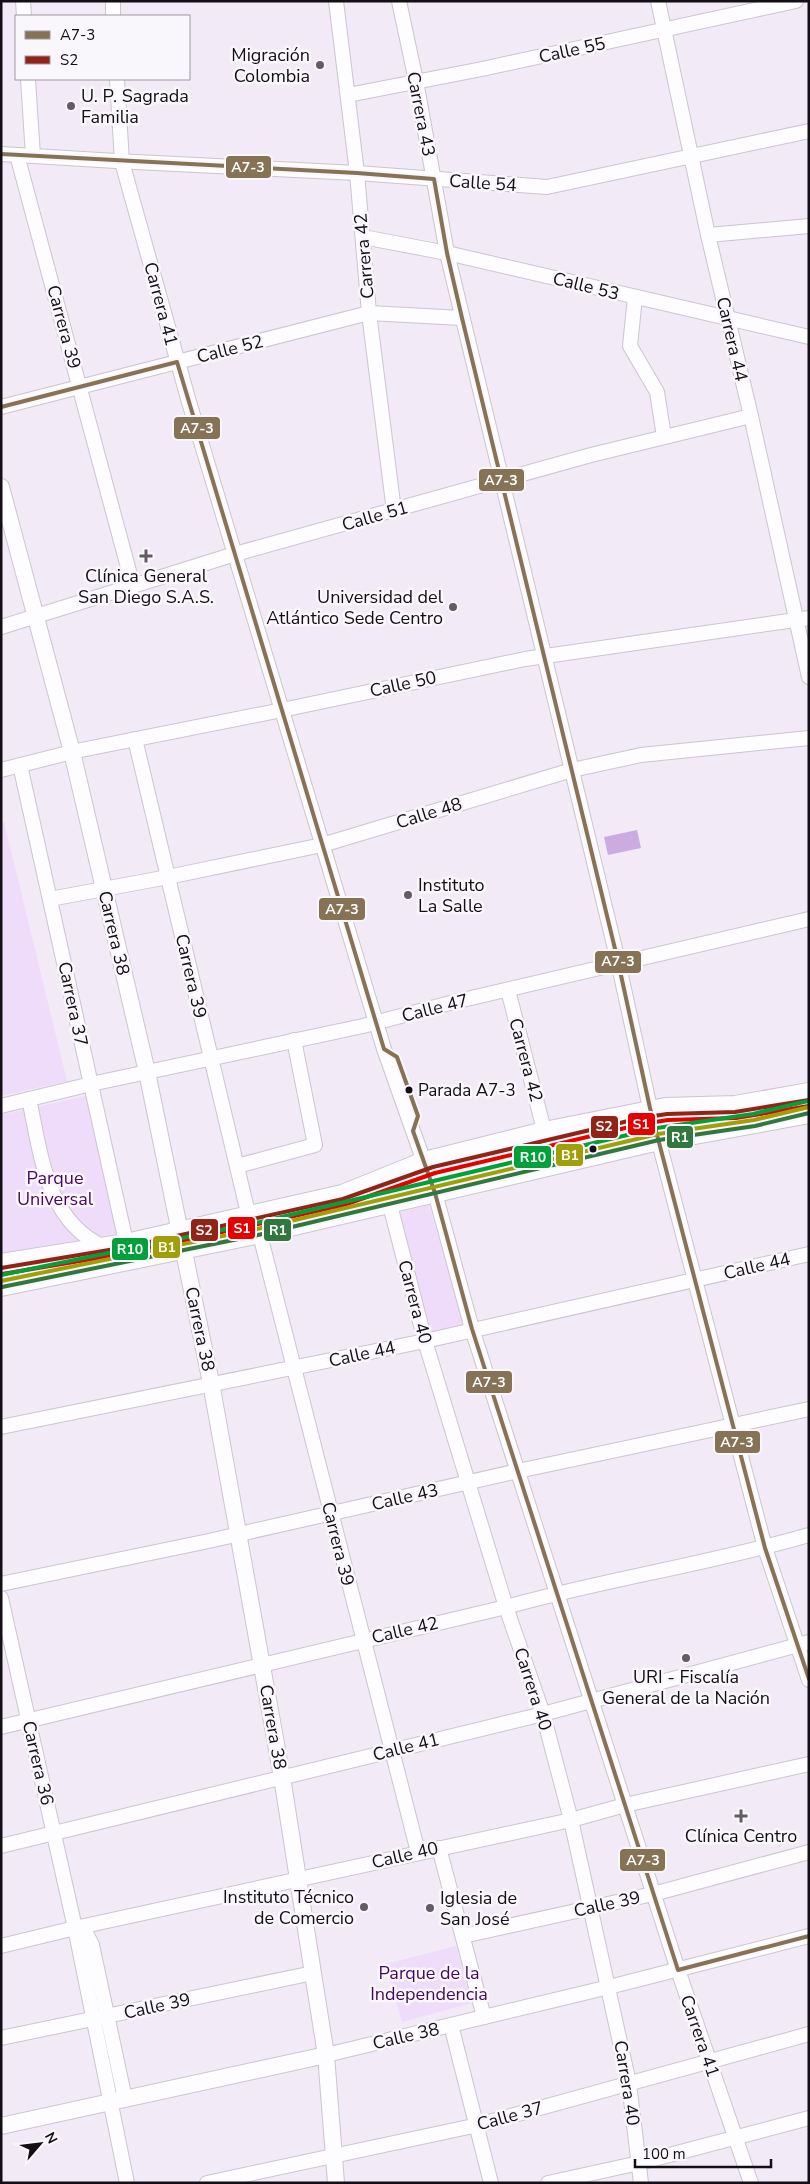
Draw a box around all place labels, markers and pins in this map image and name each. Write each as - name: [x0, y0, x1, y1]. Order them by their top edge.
- place label: Migración Colombia: [231, 43, 310, 88]
- marker: Migración Colombia: [314, 59, 326, 71]
- place label: U. P. Sagrada Familia: [81, 84, 189, 129]
- marker: U. P. Sagrada Familia: [65, 100, 77, 112]
- marker: Clínica General San Diego S.A.S.: [139, 549, 153, 563]
- place label: Clínica General San Diego S.A.S.: [78, 564, 214, 609]
- place label: Universidad del Atlántico Sede Centro: [266, 585, 444, 630]
- marker: Universidad del Atlántico Sede Centro: [447, 601, 459, 613]
- place label: Instituto La Salle: [418, 873, 485, 918]
- marker: Instituto La Salle: [402, 889, 414, 901]
- place label: Parada A7-3: [418, 1079, 516, 1102]
- marker: Parada A7-3: [404, 1085, 414, 1095]
- unlabelled marker: [588, 1144, 598, 1154]
- marker: URI - Fiscalía General de la Nación: [680, 1652, 692, 1664]
- place label: URI - Fiscalía General de la Nación: [602, 1665, 770, 1710]
- marker: Clínica Centro: [734, 1809, 748, 1823]
- place label: Clínica Centro: [685, 1824, 797, 1848]
- place label: Instituto Técnico de Comercio: [223, 1885, 354, 1930]
- place label: Iglesia de San José: [440, 1886, 517, 1931]
- marker: Instituto Técnico de Comercio: [358, 1901, 370, 1913]
- marker: Iglesia de San José: [424, 1902, 436, 1914]

